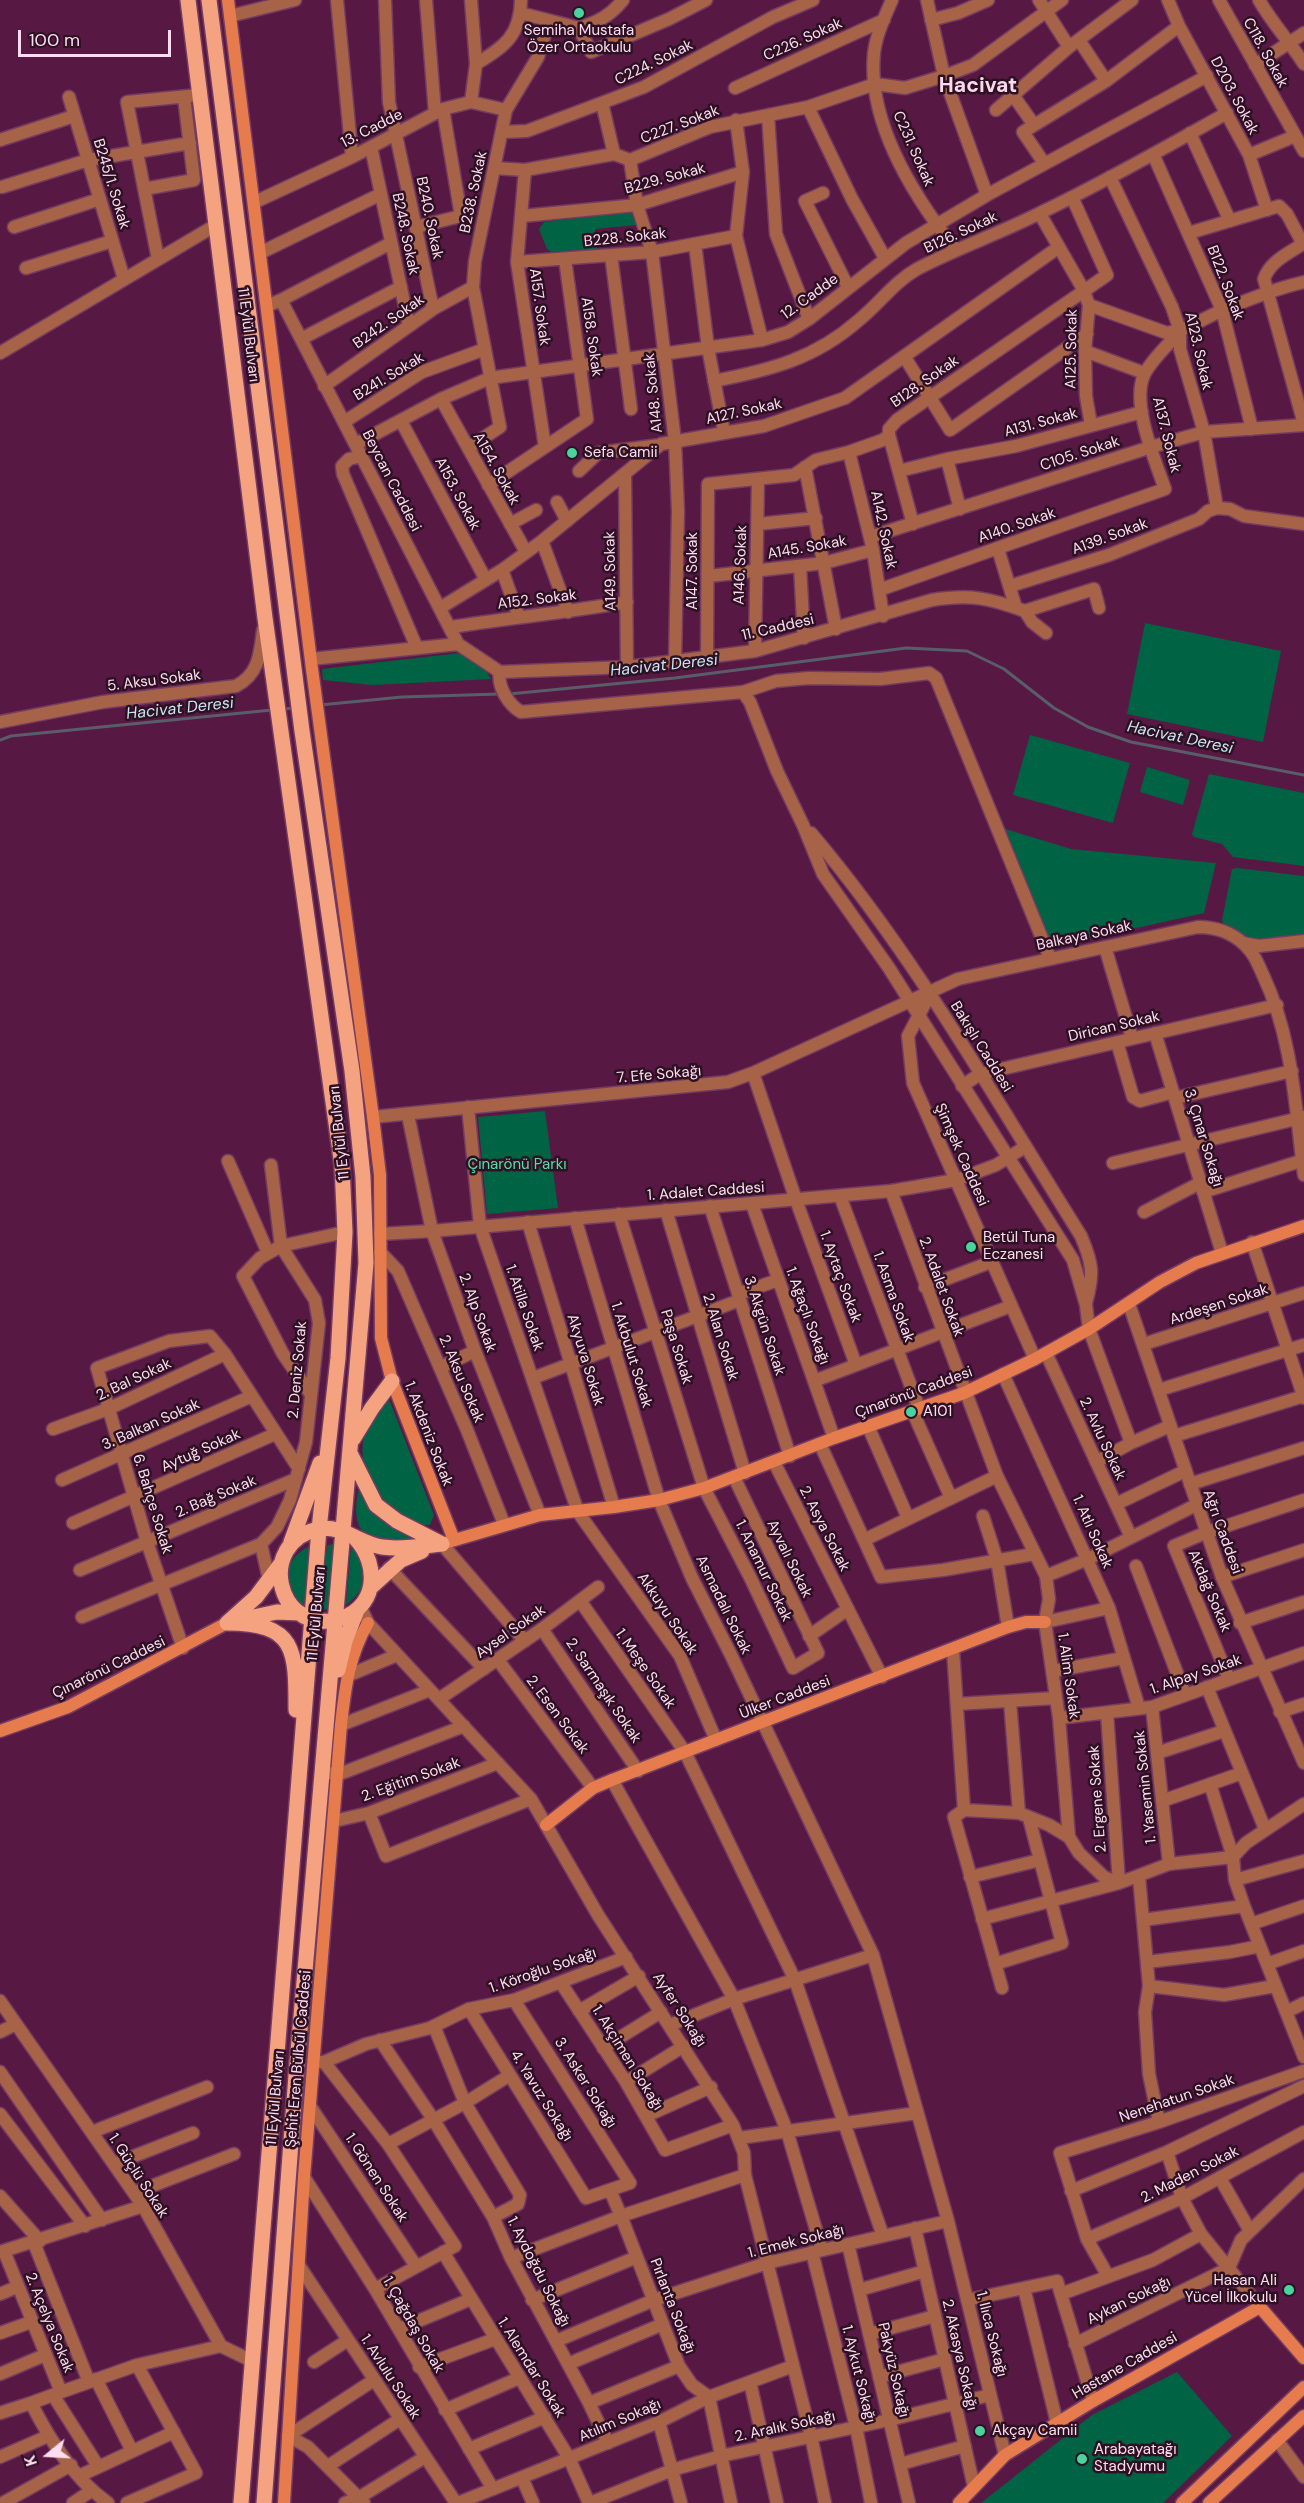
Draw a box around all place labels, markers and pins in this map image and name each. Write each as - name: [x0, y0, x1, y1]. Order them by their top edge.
- marker: Semiha Mustafa Özer Ortaokulu: [572, 6, 586, 20]
- place label: Semiha Mustafa Özer Ortaokulu: [524, 22, 634, 57]
- place label: Sefa Camii: [584, 444, 658, 462]
- marker: Sefa Camii: [565, 446, 579, 460]
- place label: Betül Tuna Eczanesi: [983, 1229, 1055, 1264]
- marker: Betül Tuna Eczanesi: [964, 1240, 978, 1254]
- place label: A101: [923, 1403, 952, 1421]
- marker: A101: [904, 1405, 918, 1419]
- place label: Hasan Ali Yücel İlkokulu: [1185, 2272, 1277, 2307]
- marker: Hasan Ali Yücel İlkokulu: [1282, 2283, 1296, 2297]
- place label: Akçay Camii: [992, 2422, 1077, 2440]
- marker: Akçay Camii: [973, 2424, 987, 2438]
- place label: Arabayatağı Stadyumu: [1094, 2441, 1177, 2476]
- marker: Arabayatağı Stadyumu: [1075, 2452, 1089, 2466]

